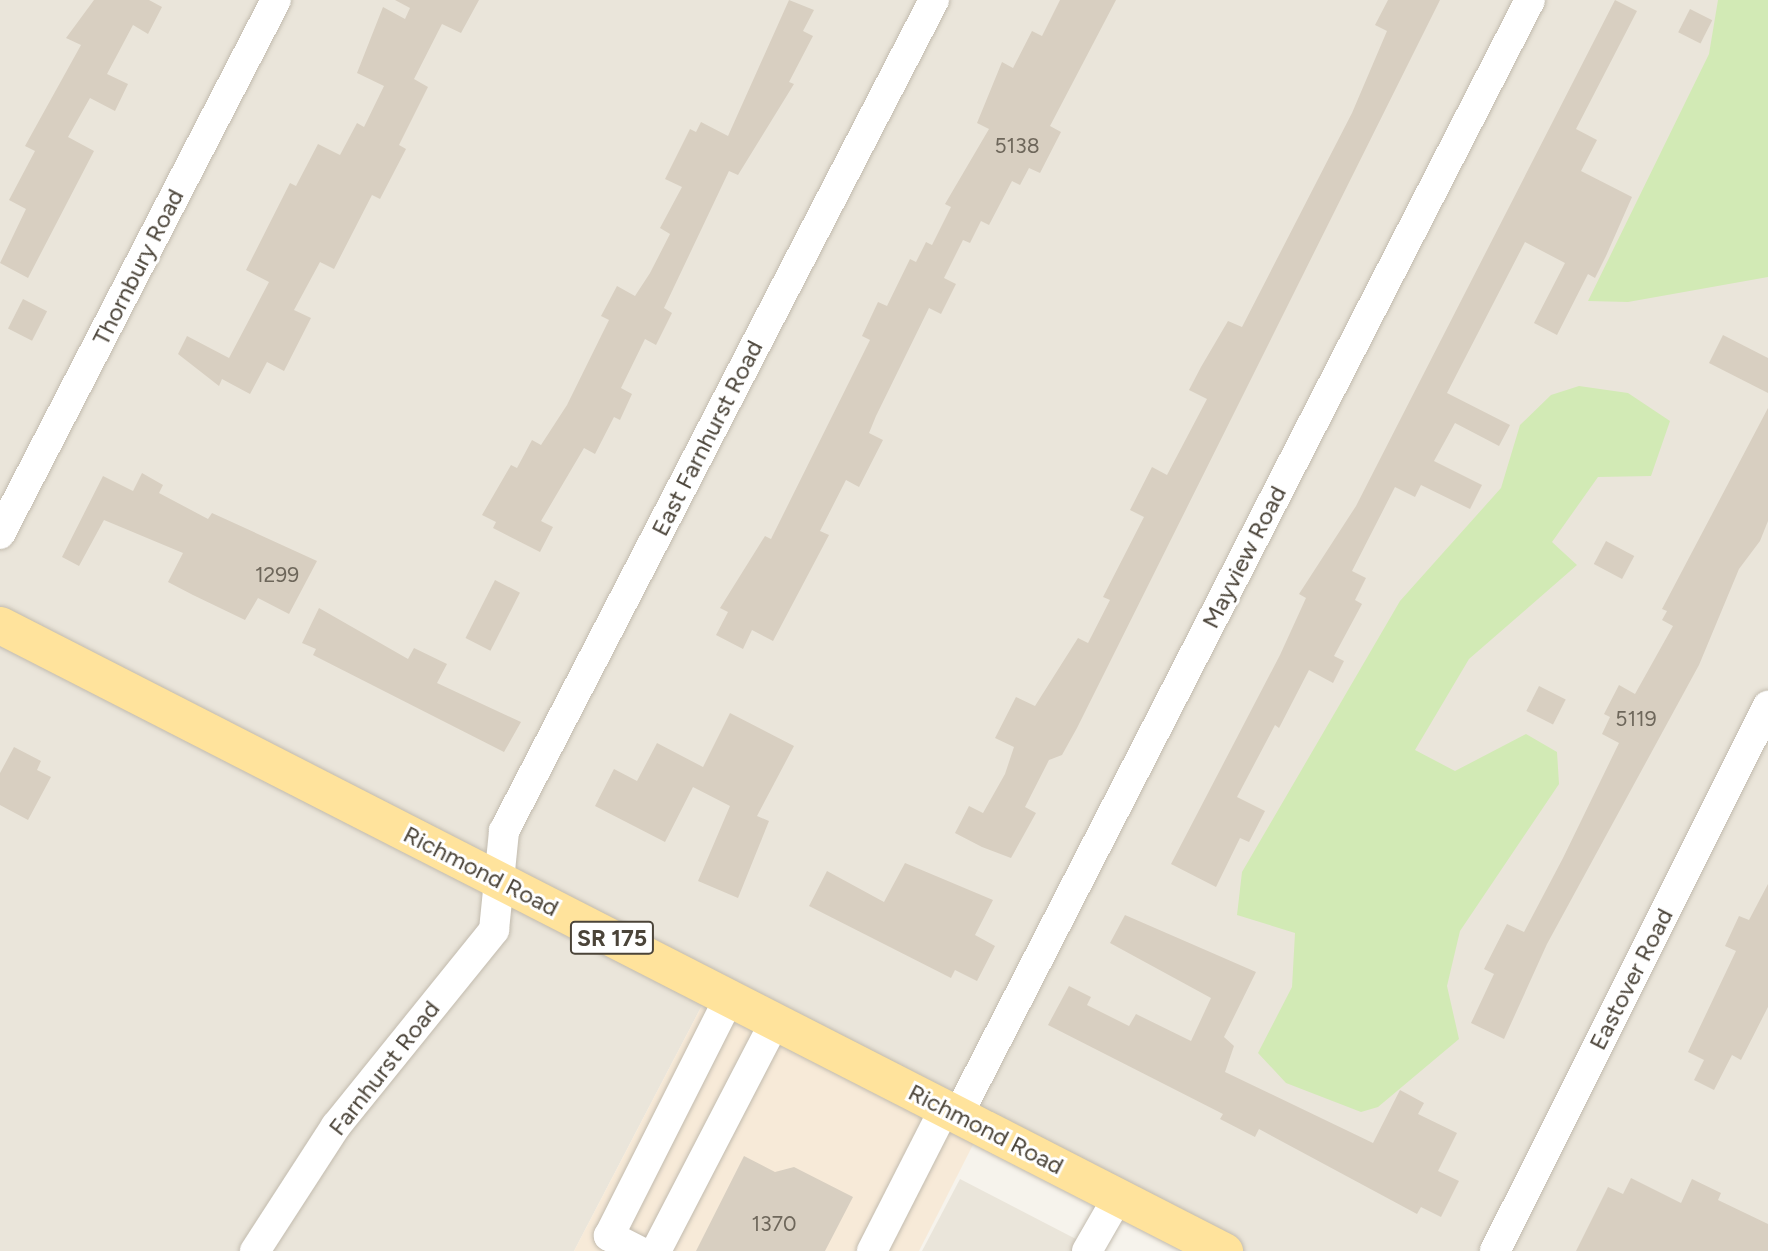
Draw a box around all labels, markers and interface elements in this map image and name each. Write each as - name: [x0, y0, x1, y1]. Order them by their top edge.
- house number: 5138: [994, 133, 1040, 159]
- street label: Thornbury Road: [86, 184, 190, 350]
- street label: East Farnhurst Road: [645, 335, 769, 541]
- street label: Mayview Road: [1196, 481, 1292, 633]
- house number: 1299: [255, 562, 299, 588]
- house number: 5119: [1615, 706, 1657, 732]
- street label: Richmond Road: [399, 820, 563, 922]
- street label: Eastover Road: [1583, 903, 1679, 1055]
- road number: SR 175: [568, 918, 656, 958]
- street label: Farnhurst Road: [322, 995, 446, 1141]
- street label: Richmond Road: [904, 1078, 1068, 1180]
- house number: 1370: [752, 1211, 796, 1237]

